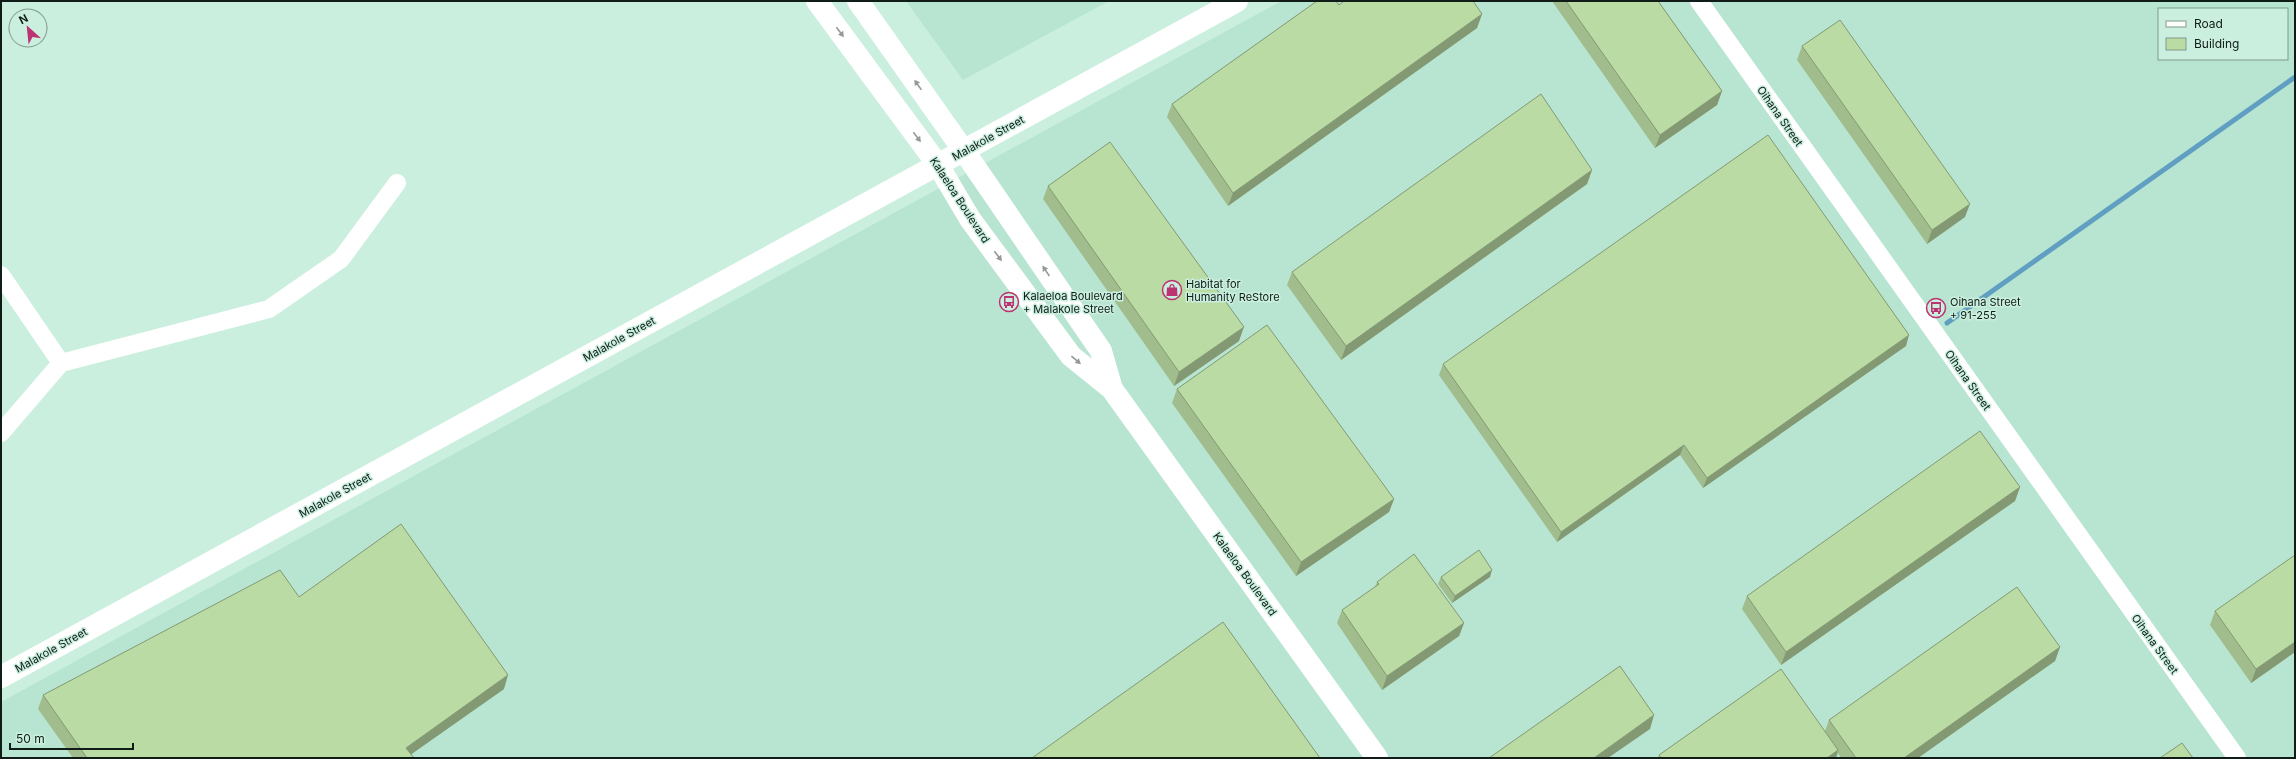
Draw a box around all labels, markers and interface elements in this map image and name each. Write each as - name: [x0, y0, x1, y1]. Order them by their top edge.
- north arrow: [8, 8, 48, 48]
- legend: [2158, 8, 2288, 60]
- text: N: [17, 11, 30, 27]
- text: Road: [2194, 16, 2223, 31]
- one-way arrow: [836, 27, 844, 38]
- text: Building: [2194, 36, 2239, 51]
- one-way arrow: [914, 79, 922, 90]
- street label: Oihana Street: [1754, 83, 1806, 149]
- street label: Malakole Street: [949, 112, 1027, 164]
- one-way arrow: [913, 131, 921, 142]
- street label: Kalaeloa Boulevard: [927, 154, 993, 246]
- one-way arrow: [994, 251, 1002, 262]
- one-way arrow: [1042, 266, 1050, 276]
- place label: Habitat for Humanity ReStore: [1186, 277, 1280, 304]
- shop icon: Habitat for Humanity ReStore: [1161, 279, 1183, 301]
- place label: Kalaeloa Boulevard + Malakole Street: [1023, 289, 1123, 316]
- bus stop icon: Kalaeloa Boulevard + Malakole Street: [998, 291, 1020, 313]
- place label: Oihana Street + 91-255: [1950, 295, 2021, 322]
- bus stop icon: Oihana Street + 91-255: [1925, 297, 1947, 319]
- street label: Malakole Street: [580, 313, 658, 365]
- street label: Oihana Street: [1942, 347, 1994, 413]
- one-way arrow: [1071, 355, 1082, 364]
- street label: Malakole Street: [296, 469, 374, 521]
- street label: Kalaeloa Boulevard: [1210, 530, 1280, 618]
- street label: Oihana Street: [2129, 611, 2182, 677]
- street label: Malakole Street: [12, 624, 90, 676]
- scale bar: [10, 725, 133, 751]
- text: 50 m: [16, 731, 45, 746]

